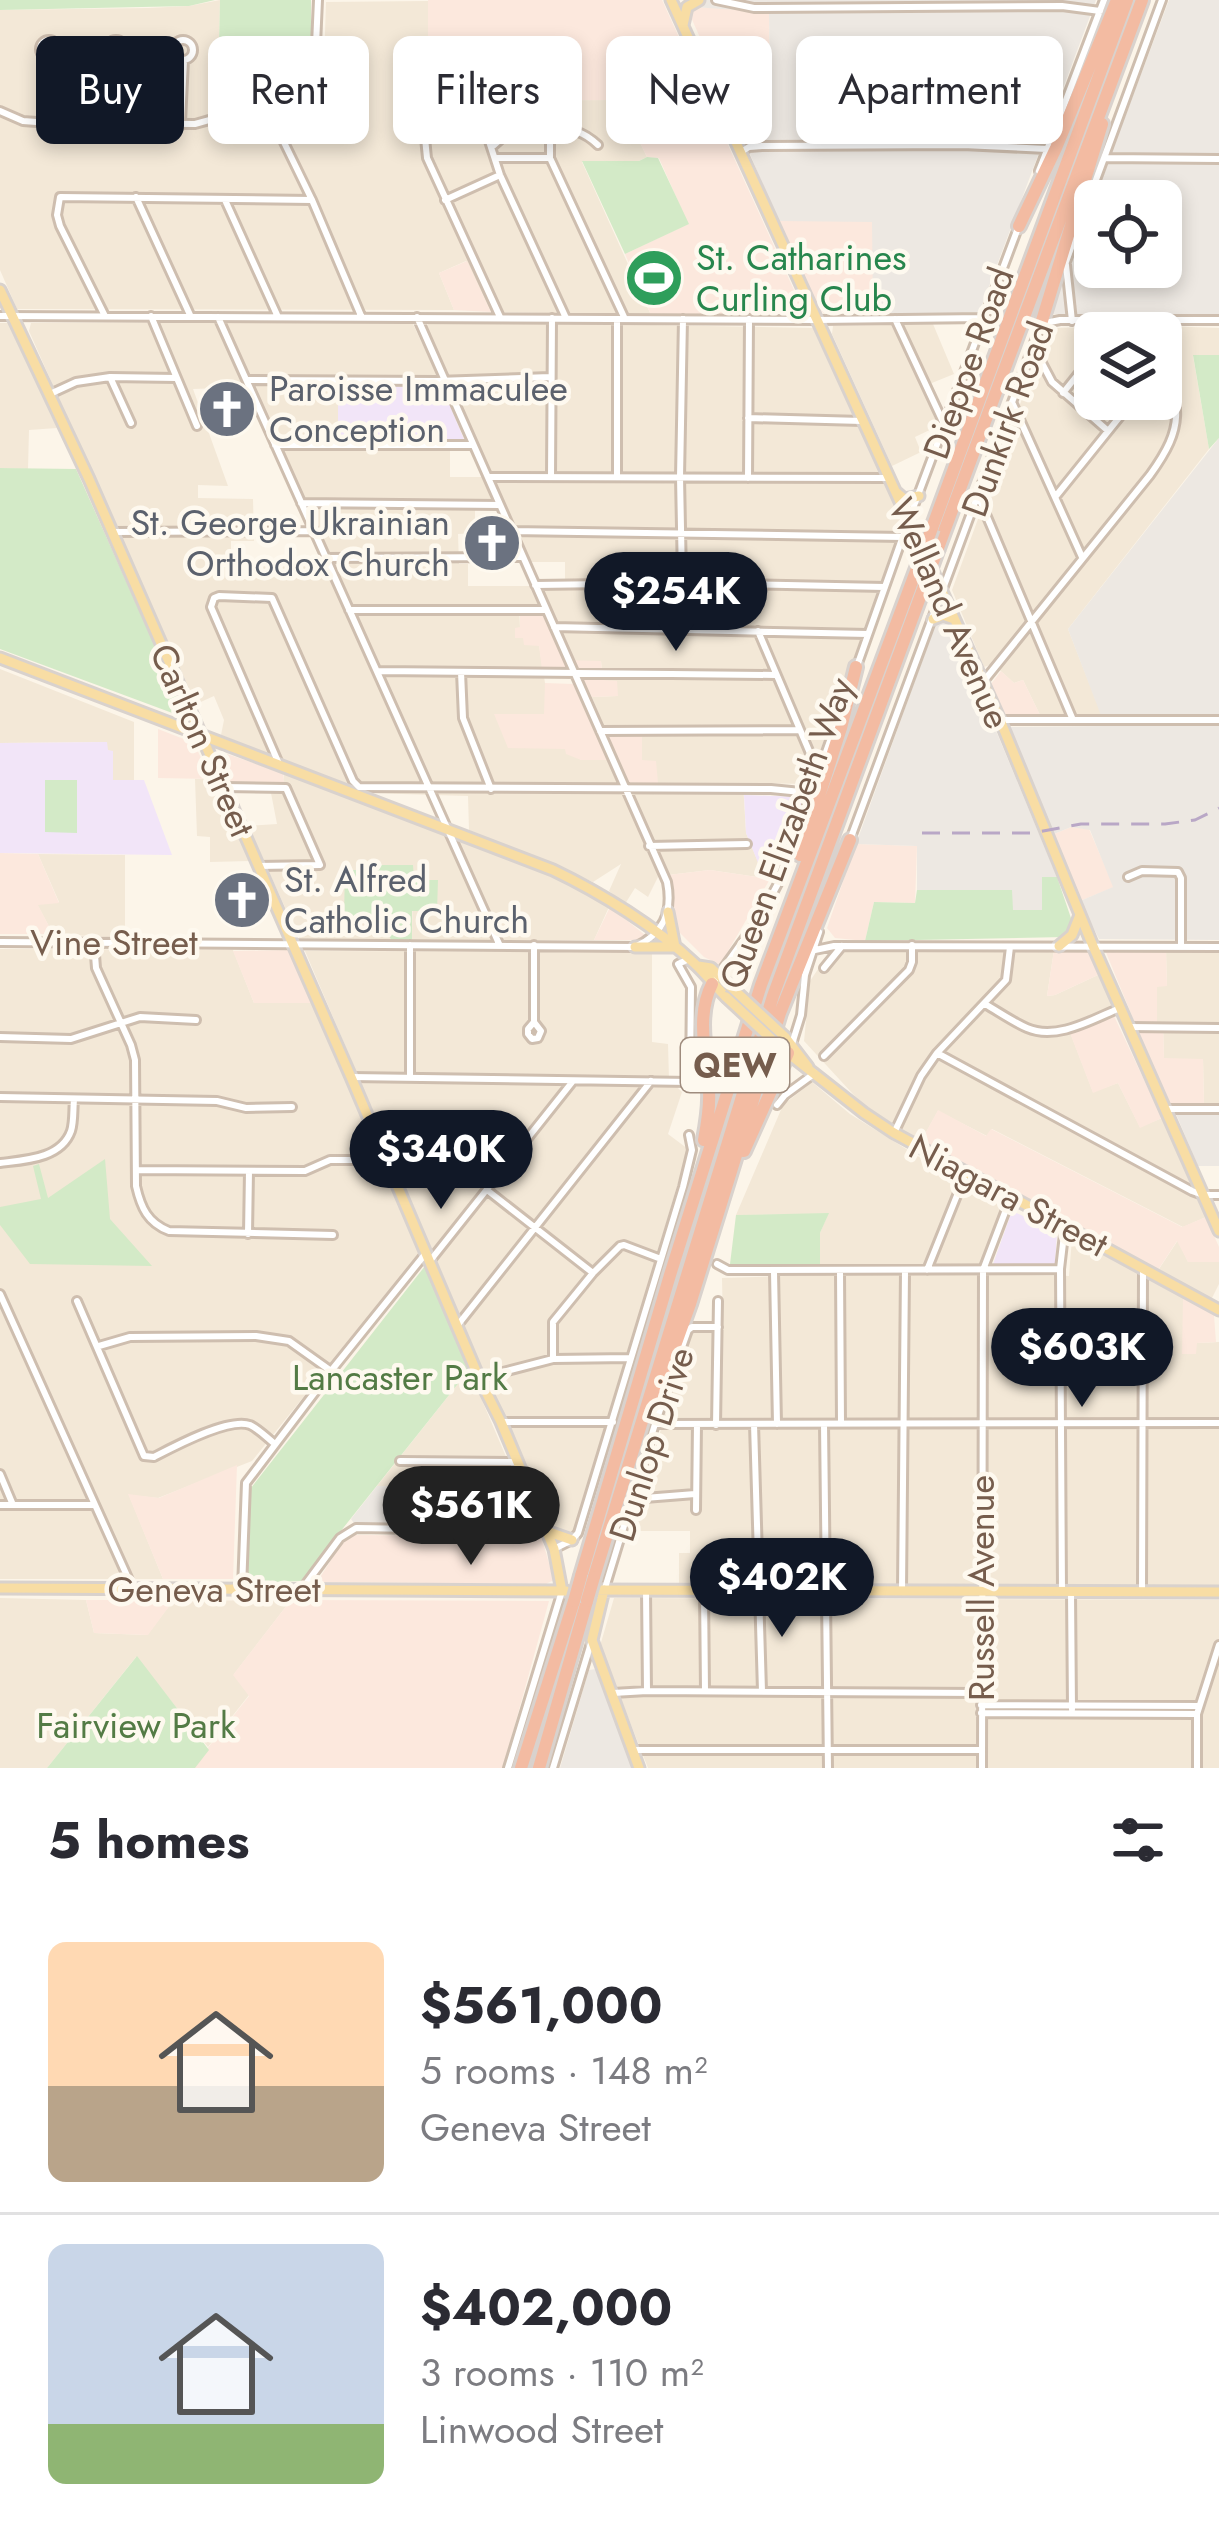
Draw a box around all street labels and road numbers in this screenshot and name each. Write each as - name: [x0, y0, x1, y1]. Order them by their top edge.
- street label: Dieppe Road: [909, 260, 1027, 466]
- street label: Dunkirk Road: [948, 314, 1066, 524]
- street label: Welland Avenue: [876, 489, 1024, 737]
- street label: Carlton Street: [137, 635, 269, 845]
- street label: Queen Elizabeth Way: [706, 670, 867, 996]
- street label: Vine Street: [30, 916, 198, 968]
- road number: QEW: [681, 1038, 789, 1092]
- street label: Niagara Street: [900, 1121, 1118, 1269]
- street label: Dunlop Drive: [595, 1340, 707, 1548]
- street label: Russell Avenue: [955, 1475, 1007, 1701]
- street label: Geneva Street: [107, 1563, 321, 1615]

